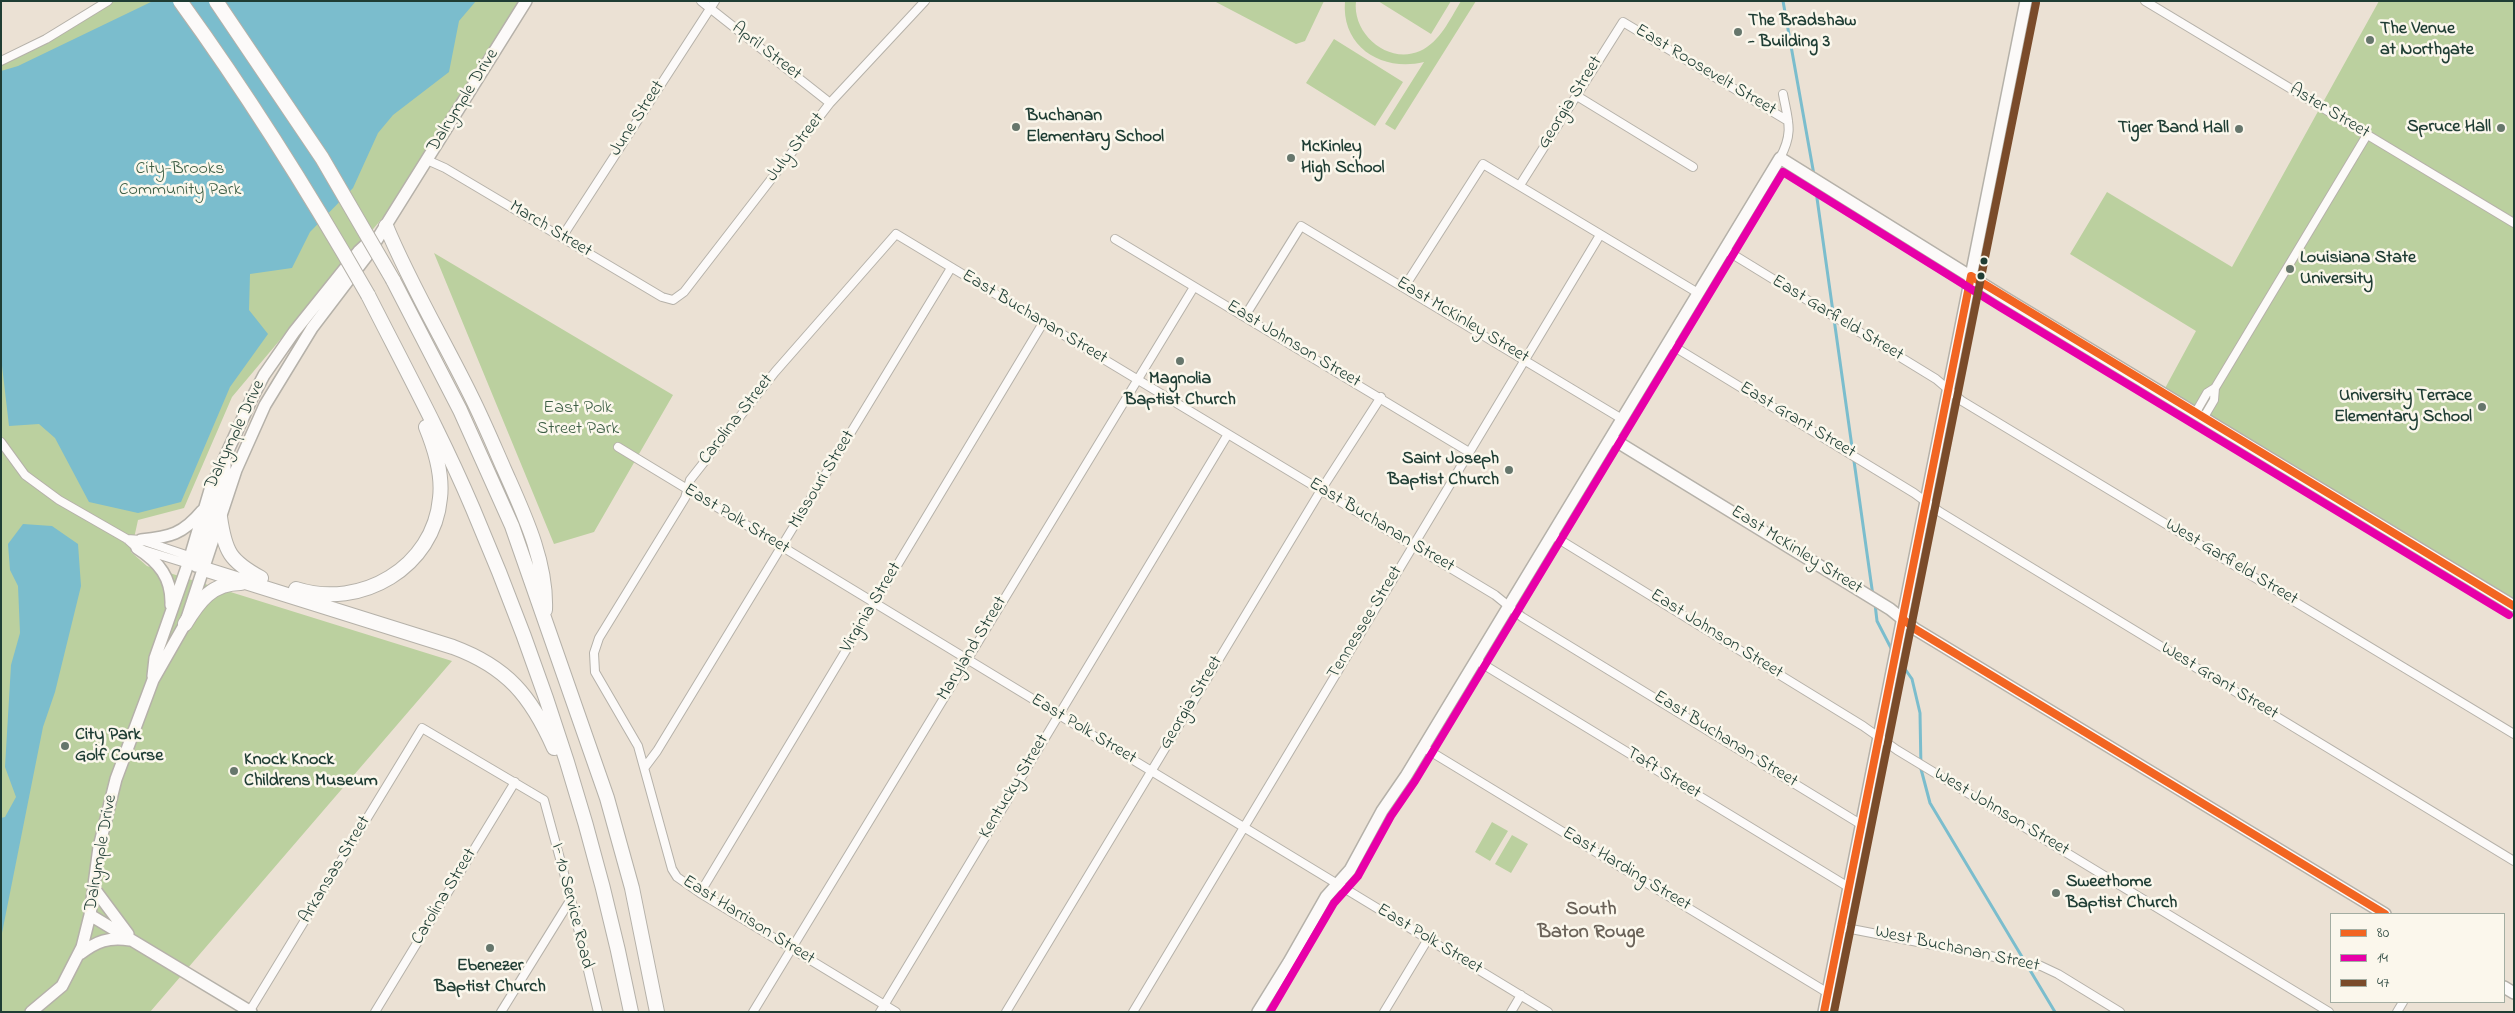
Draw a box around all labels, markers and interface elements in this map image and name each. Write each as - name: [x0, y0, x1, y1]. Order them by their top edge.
- place label: The Bradshaw - Building 3: [1748, 11, 1856, 54]
- street label: April Street: [727, 18, 805, 86]
- place label: The Venue at Northgate: [2380, 19, 2474, 62]
- street label: East Roosevelt Street: [1631, 20, 1779, 122]
- marker: The Bradshaw - Building 3: [1732, 26, 1744, 38]
- marker: The Venue at Northgate: [2364, 34, 2376, 46]
- street label: Dalrymple Drive: [424, 45, 504, 157]
- street label: Georgia Street: [1534, 53, 1608, 153]
- street label: June Street: [606, 77, 670, 161]
- street label: Aster Street: [2285, 80, 2373, 144]
- place label: Buchanan Elementary School: [1026, 106, 1164, 148]
- street label: July Street: [762, 109, 830, 187]
- place label: Spruce Hall: [2407, 117, 2491, 139]
- place label: Tiger Band Hall: [2118, 118, 2229, 140]
- marker: Buchanan Elementary School: [1010, 121, 1022, 133]
- marker: Spruce Hall: [2495, 122, 2507, 134]
- marker: Tiger Band Hall: [2233, 123, 2245, 135]
- place label: McKinley High School: [1301, 137, 1384, 180]
- marker: McKinley High School: [1285, 152, 1297, 164]
- park label: City-Brooks Community Park: [119, 159, 241, 202]
- street label: March Street: [505, 197, 595, 263]
- place label: Louisiana State University: [2300, 248, 2416, 290]
- unlabelled marker: [1979, 256, 1989, 266]
- marker: Louisiana State University: [2284, 263, 2296, 275]
- street label: East Buchanan Street: [957, 266, 1111, 370]
- street label: East Garfield Street: [1767, 271, 1907, 367]
- unlabelled marker: [1976, 271, 1986, 281]
- street label: East McKinley Street: [1392, 273, 1532, 369]
- street label: East Johnson Street: [1222, 296, 1364, 394]
- marker: Magnolia Baptist Church: [1174, 355, 1186, 367]
- place label: Magnolia Baptist Church: [1124, 369, 1236, 412]
- street label: Carolina Street: [695, 371, 779, 469]
- street label: Dalrymple Drive: [201, 377, 271, 493]
- street label: East Grant Street: [1735, 378, 1859, 464]
- place label: University Terrace Elementary School: [2334, 386, 2472, 428]
- park label: East Polk Street Park: [537, 398, 619, 440]
- marker: University Terrace Elementary School: [2476, 401, 2488, 413]
- street label: Missouri Street: [785, 427, 861, 533]
- place label: Saint Joseph Baptist Church: [1388, 449, 1499, 492]
- marker: Saint Joseph Baptist Church: [1503, 464, 1515, 476]
- street label: East Buchanan Street: [1304, 474, 1458, 578]
- street label: East Polk Street: [679, 480, 793, 560]
- street label: East McKinley Street: [1726, 502, 1866, 600]
- street label: West Garfield Street: [2161, 515, 2301, 611]
- street label: Virginia Street: [837, 559, 907, 657]
- street label: Tennessee Street: [1324, 562, 1408, 684]
- street label: East Johnson Street: [1646, 585, 1786, 685]
- street label: Maryland Street: [933, 593, 1013, 705]
- street label: West Grant Street: [2156, 638, 2282, 726]
- street label: Georgia Street: [1156, 652, 1228, 754]
- street label: East Buchanan Street: [1649, 687, 1801, 793]
- street label: East Polk Street: [1026, 690, 1140, 770]
- place label: City Park Golf Course: [75, 725, 163, 768]
- street label: Kentucky Street: [975, 731, 1055, 843]
- marker: City Park Golf Course: [59, 740, 71, 752]
- street label: Taft Street: [1622, 743, 1704, 805]
- place label: Knock Knock Childrens Museum: [244, 750, 378, 792]
- street label: West Johnson Street: [1929, 764, 2073, 862]
- marker: Knock Knock Childrens Museum: [228, 765, 240, 777]
- street label: Dalrymple Drive: [81, 793, 123, 913]
- street label: Arkansas Street: [296, 813, 376, 927]
- street label: East Harding Street: [1558, 823, 1694, 917]
- street label: I- 10 Service Road: [545, 841, 597, 971]
- street label: Carolina Street: [408, 845, 482, 949]
- street label: East Harrison Street: [678, 872, 818, 970]
- place label: Sweethome Baptist Church: [2066, 872, 2177, 914]
- marker: Sweethome Baptist Church: [2050, 887, 2062, 899]
- district label: South Baton Rouge: [1537, 899, 1645, 946]
- street label: East Polk Street: [1372, 900, 1486, 980]
- legend: [2330, 913, 2505, 1003]
- street label: West Buchanan Street: [1873, 922, 2041, 978]
- text: 80: [2377, 922, 2389, 944]
- marker: Ebenezer Baptist Church: [484, 942, 496, 954]
- text: 14: [2377, 947, 2388, 969]
- place label: Ebenezer Baptist Church: [434, 956, 546, 999]
- text: 47: [2377, 972, 2389, 994]

